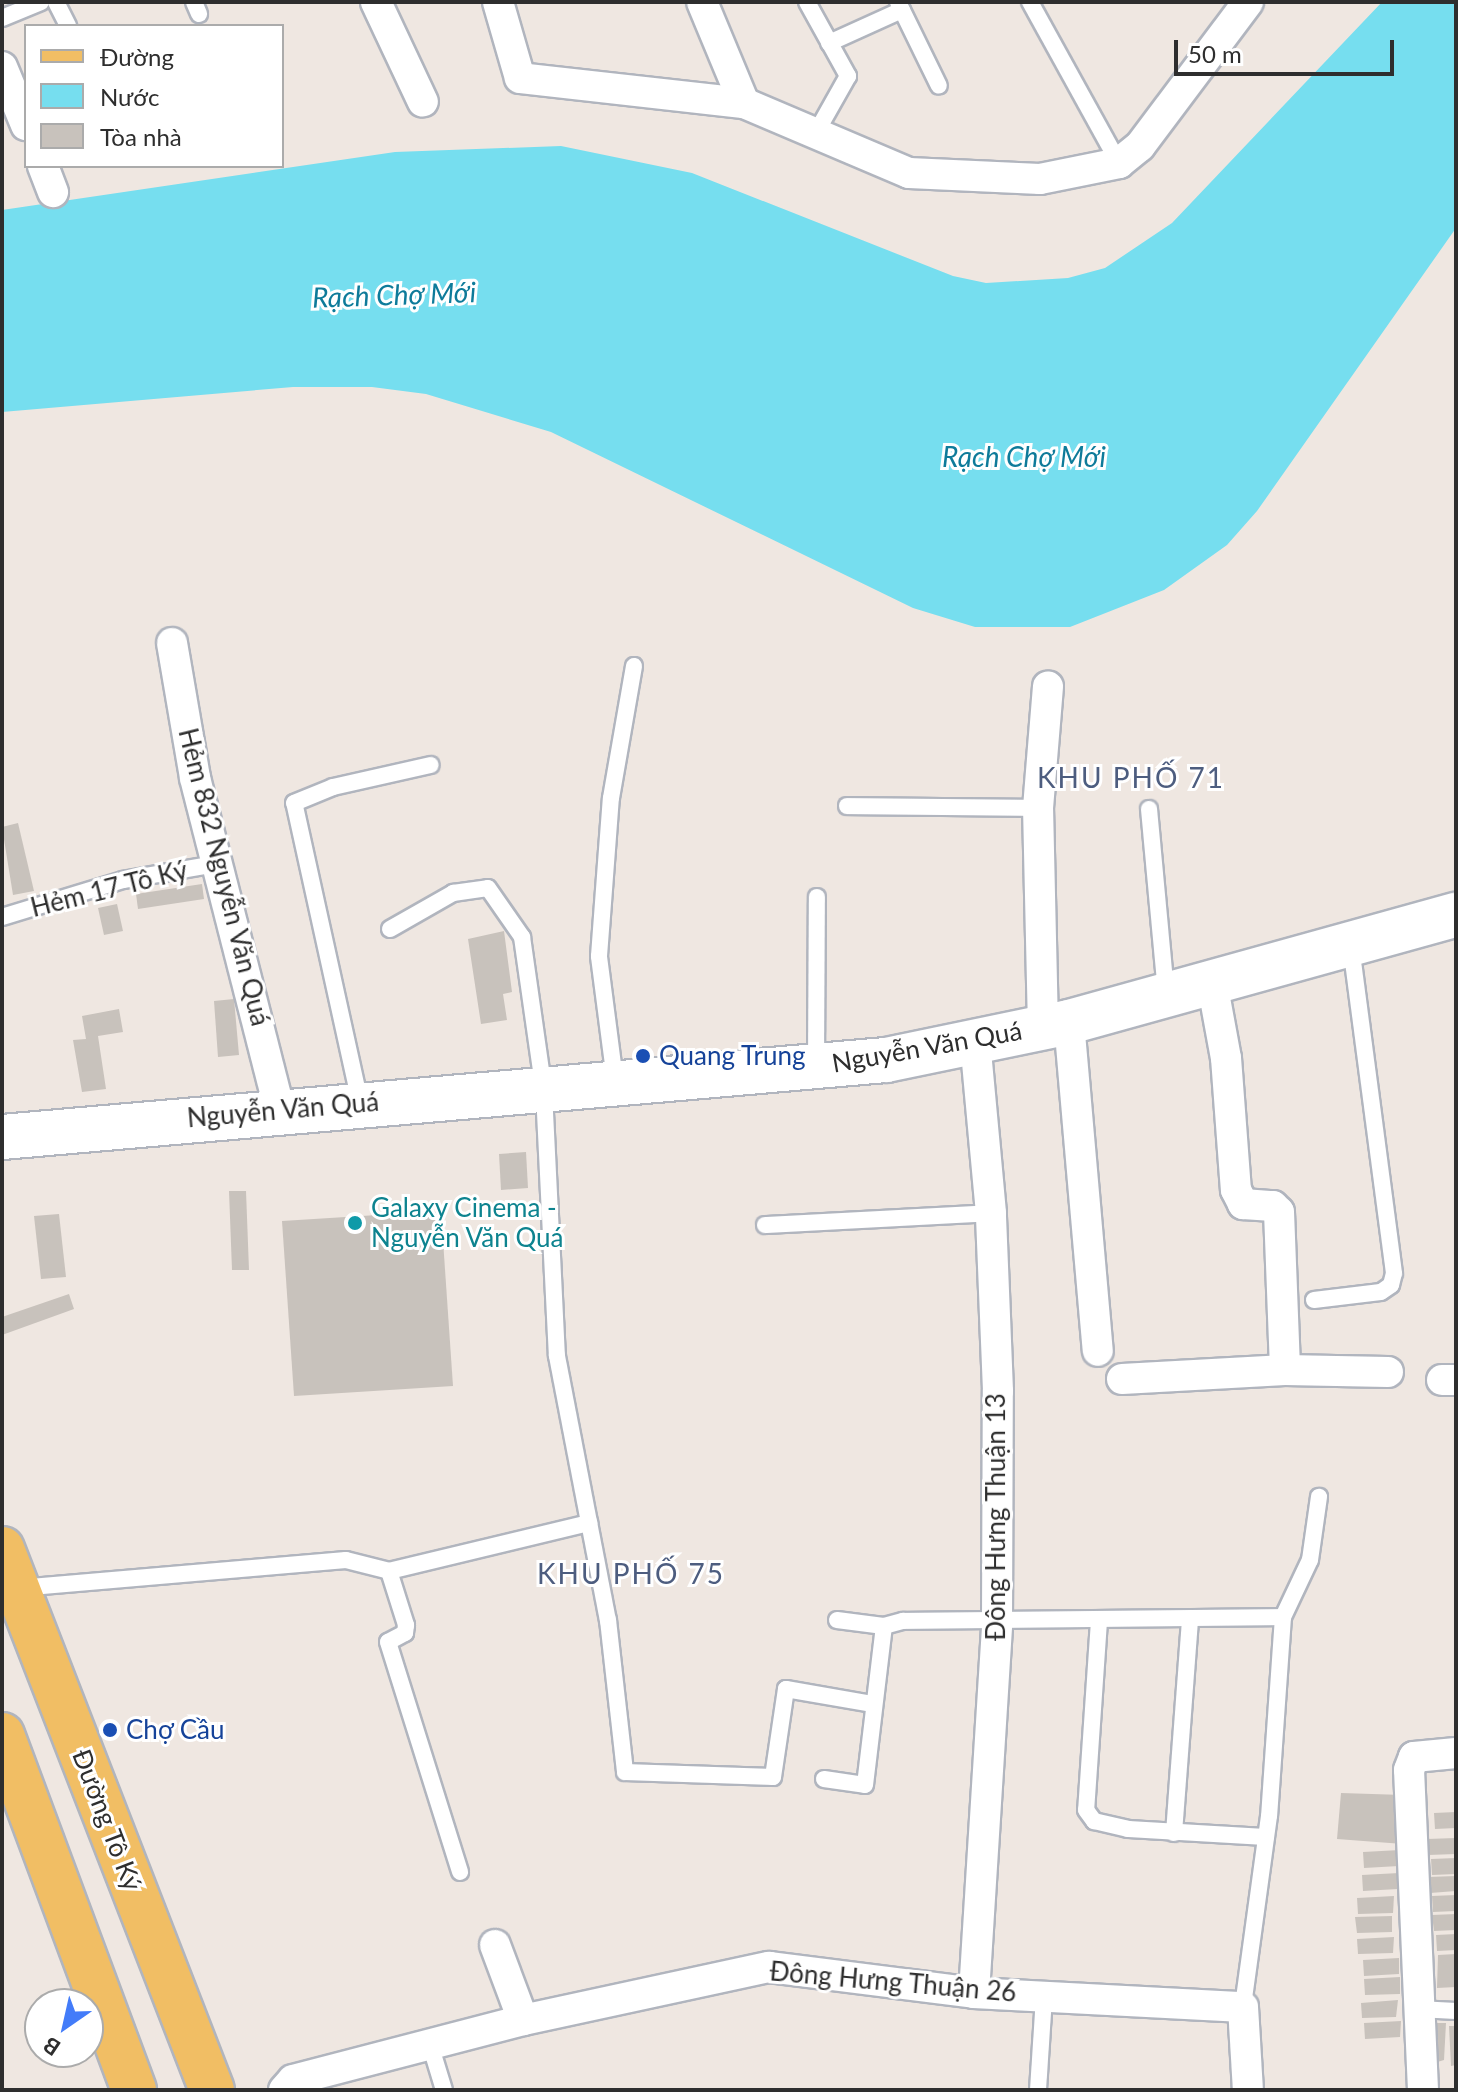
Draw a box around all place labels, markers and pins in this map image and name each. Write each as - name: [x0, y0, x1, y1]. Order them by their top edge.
- place label: Quang Trung: [659, 1040, 806, 1072]
- marker: Quang Trung: [634, 1047, 652, 1065]
- place label: Galaxy Cinema - Nguyễn Văn Quá: [371, 1192, 564, 1254]
- marker: Galaxy Cinema - Nguyễn Văn Quá: [346, 1214, 364, 1232]
- place label: Chợ Cầu: [126, 1714, 225, 1746]
- marker: Chợ Cầu: [101, 1721, 119, 1739]

